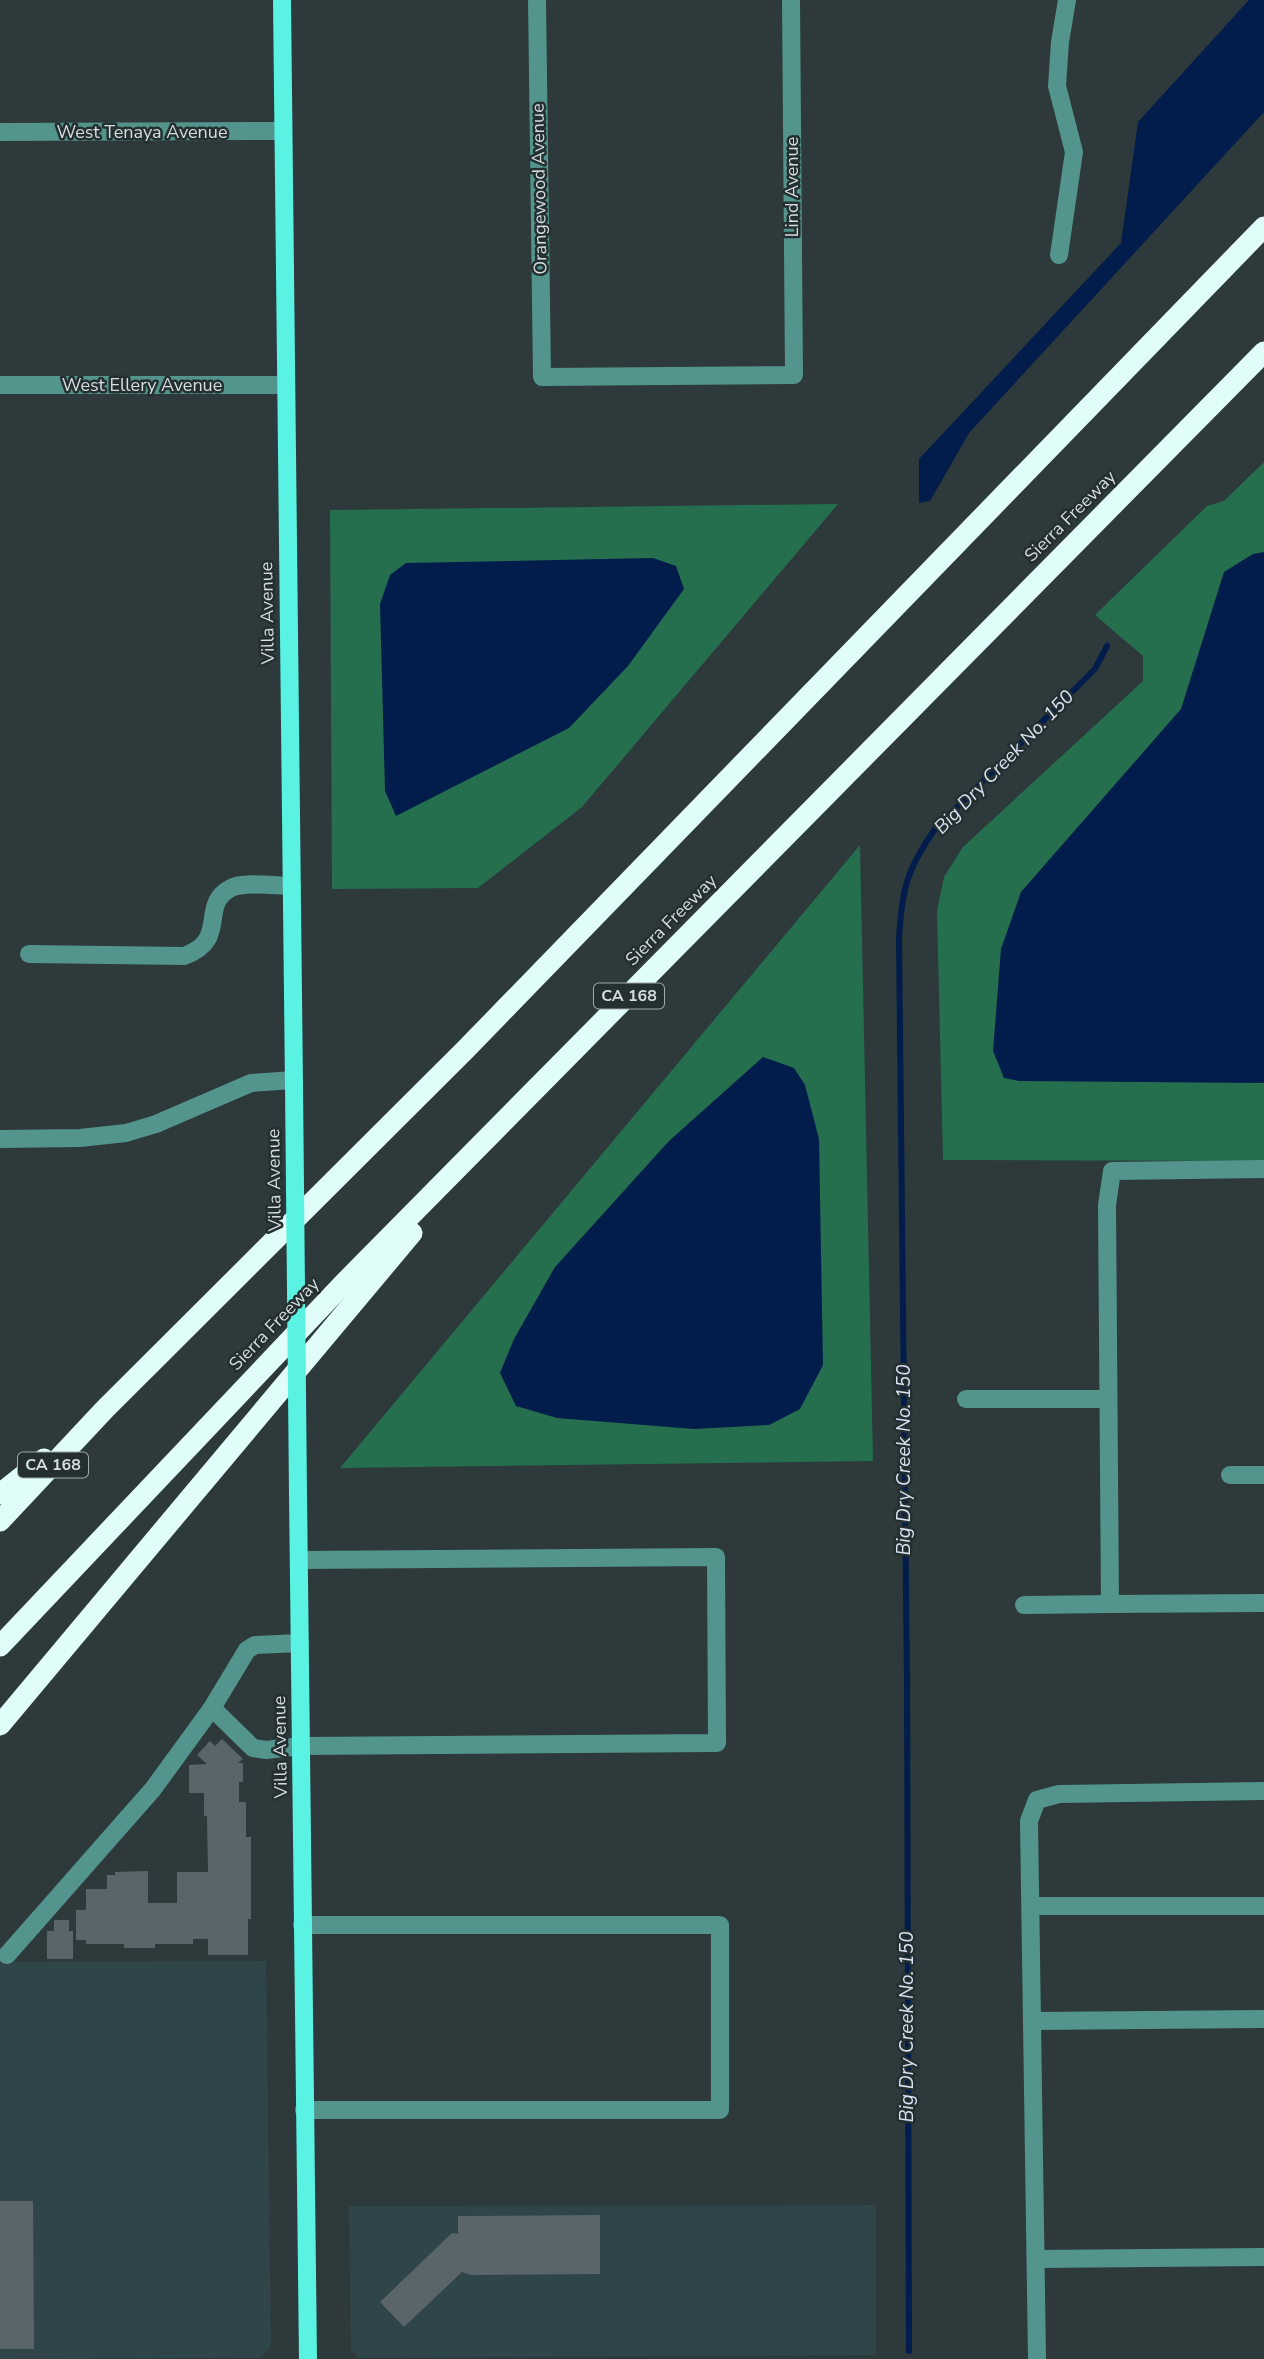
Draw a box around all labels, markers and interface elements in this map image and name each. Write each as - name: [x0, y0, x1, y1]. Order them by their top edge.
- street label: Orangewood Avenue: [526, 103, 552, 275]
- street label: West Tenaya Avenue: [56, 120, 228, 144]
- street label: Lind Avenue: [780, 137, 804, 237]
- street label: West Ellery Avenue: [62, 373, 222, 397]
- street label: Sierra Freeway: [1019, 464, 1122, 567]
- street label: Villa Avenue: [254, 561, 280, 666]
- water label: Big Dry Creek No. 150: [928, 684, 1080, 840]
- street label: Sierra Freeway: [620, 868, 723, 971]
- road number: CA 168: [594, 984, 664, 1008]
- street label: Villa Avenue: [261, 1128, 287, 1233]
- street label: Sierra Freeway: [224, 1272, 325, 1376]
- water label: Big Dry Creek No. 150: [891, 1364, 917, 1556]
- road number: CA 168: [18, 1452, 88, 1478]
- street label: Villa Avenue: [267, 1695, 293, 1800]
- water label: Big Dry Creek No. 150: [894, 1931, 920, 2123]

